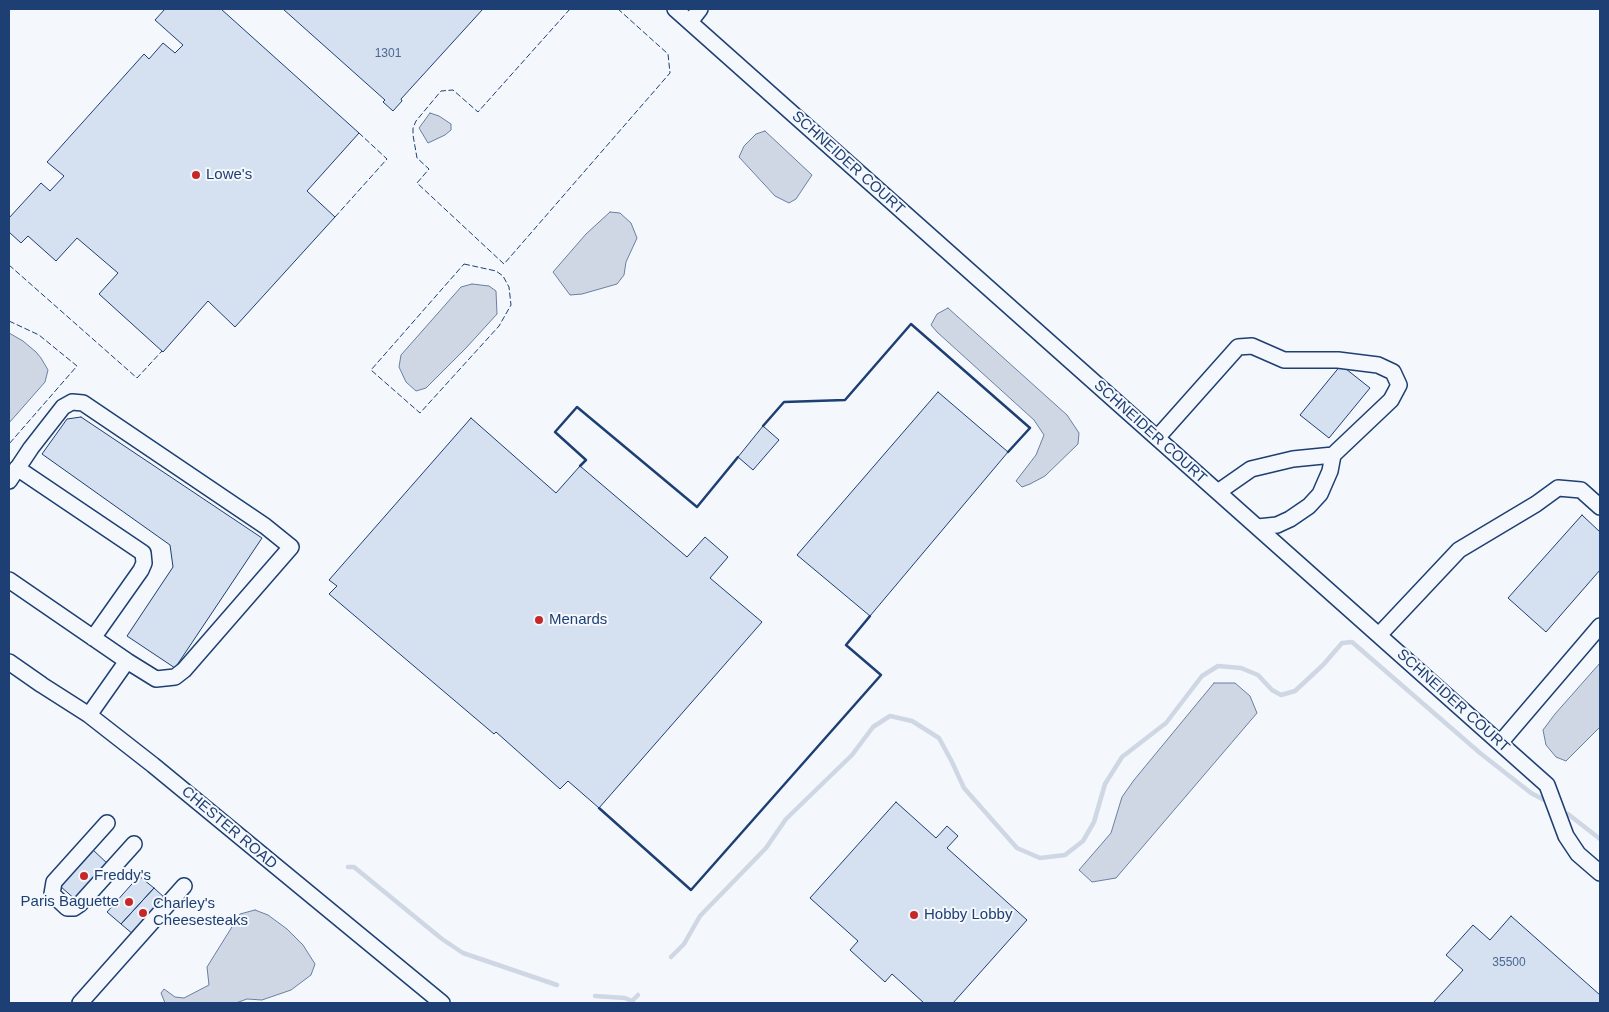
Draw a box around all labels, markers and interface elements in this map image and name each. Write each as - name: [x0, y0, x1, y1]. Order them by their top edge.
- house number: 1301: [375, 47, 401, 61]
- street label: SCHNEIDER COURT: [788, 108, 908, 218]
- place label: Lowe's: [206, 166, 252, 184]
- marker: Lowe's: [190, 169, 202, 181]
- street label: SCHNEIDER COURT: [1090, 377, 1210, 487]
- place label: Menards: [549, 611, 607, 629]
- marker: Menards: [533, 614, 545, 626]
- street label: SCHNEIDER COURT: [1393, 646, 1513, 756]
- street label: CHESTER ROAD: [178, 783, 280, 873]
- place label: Freddy's: [94, 867, 151, 885]
- marker: Freddy's: [78, 870, 90, 882]
- place label: Paris Baguette: [21, 893, 119, 911]
- place label: Charley's Cheesesteaks: [153, 895, 248, 930]
- marker: Paris Baguette: [123, 896, 135, 908]
- place label: Hobby Lobby: [924, 906, 1012, 924]
- marker: Charley's Cheesesteaks: [137, 907, 149, 919]
- marker: Hobby Lobby: [908, 909, 920, 921]
- house number: 35500: [1492, 956, 1526, 970]

